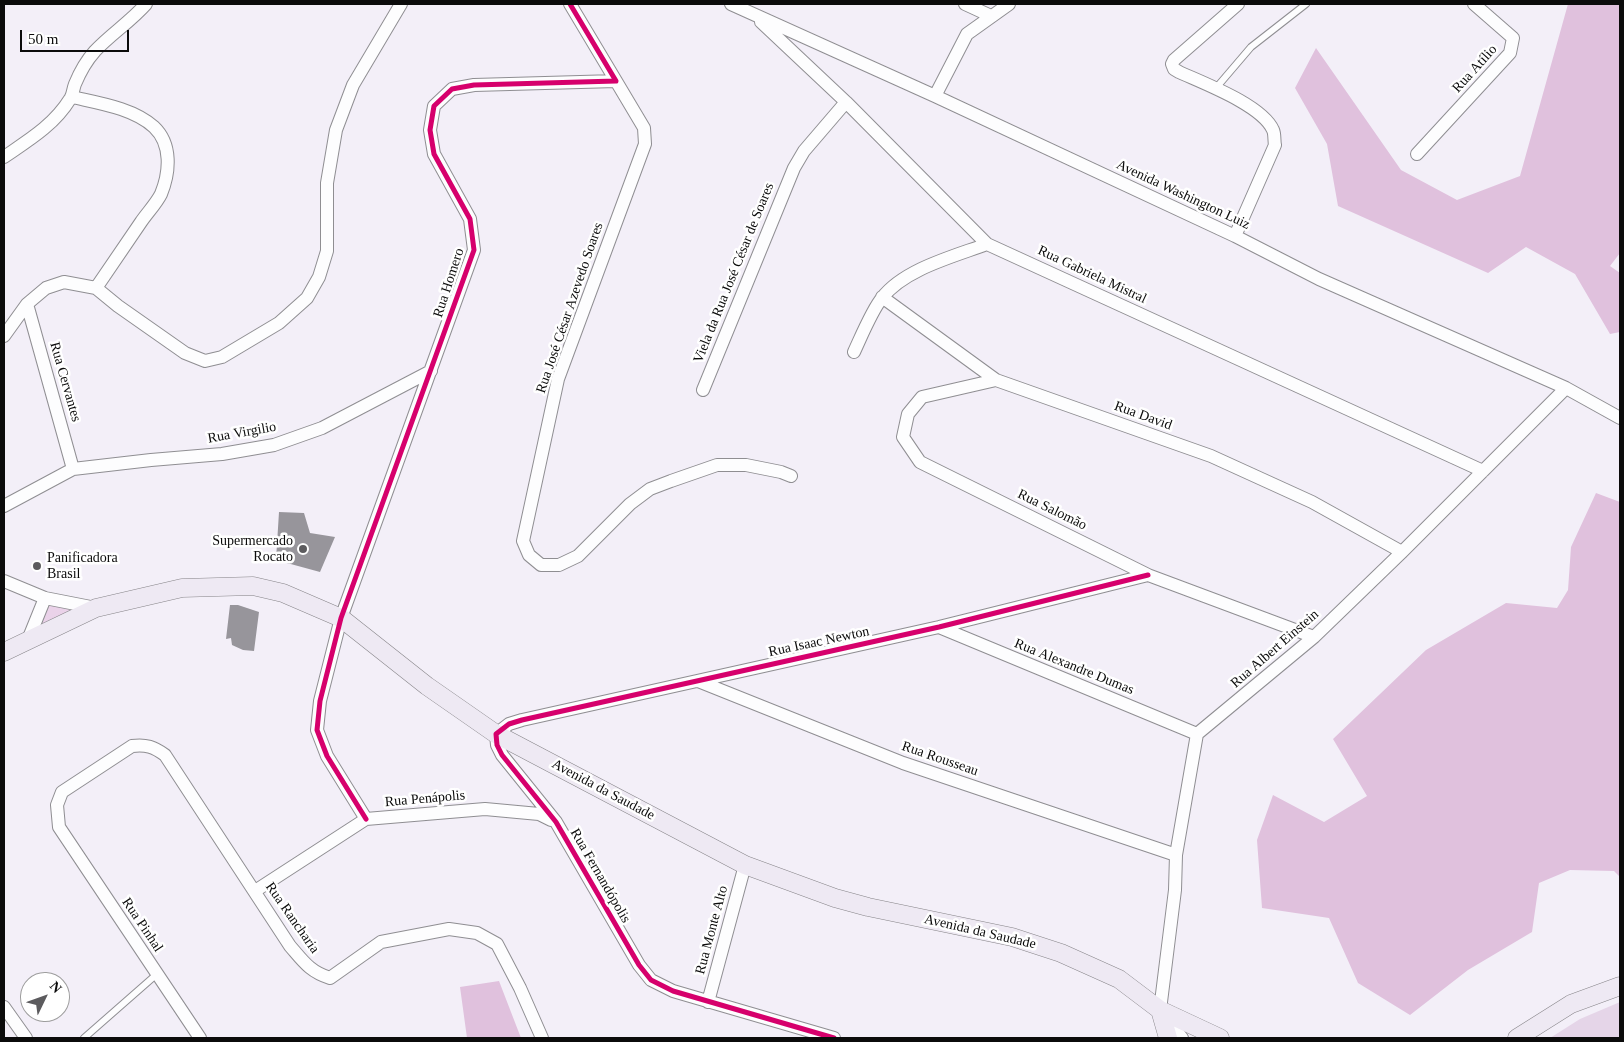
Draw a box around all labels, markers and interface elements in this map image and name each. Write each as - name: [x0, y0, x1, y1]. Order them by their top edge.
- scale bar: [22, 20, 131, 52]
- text: 50 m: [28, 31, 58, 47]
- street label: Rua Atílio: [1449, 42, 1501, 96]
- street label: Avenida Washington Luiz: [1113, 157, 1253, 233]
- street label: Viela da Rua José César de Soares: [690, 180, 778, 366]
- street label: Rua José César Azevedo Soares: [533, 220, 607, 396]
- street label: Rua Gabriela Mistral: [1035, 242, 1149, 308]
- street label: Rua Homero: [430, 246, 468, 320]
- street label: Rua Cervantes: [46, 340, 84, 424]
- street label: Rua David: [1112, 398, 1174, 434]
- street label: Rua Virgilio: [206, 419, 278, 447]
- street label: Rua Salomão: [1015, 486, 1089, 534]
- place label: Supermercado Rocato: [212, 533, 293, 566]
- marker: Supermercado Rocato: [297, 543, 309, 555]
- place label: Panificadora Brasil: [47, 550, 118, 582]
- marker: Panificadora Brasil: [31, 560, 43, 572]
- street label: Rua Albert Einstein: [1228, 606, 1322, 692]
- street label: Rua Isaac Newton: [767, 623, 871, 661]
- street label: Rua Alexandre Dumas: [1012, 635, 1136, 699]
- street label: Rua Rousseau: [900, 738, 980, 780]
- street label: Avenida da Saudade: [549, 756, 657, 824]
- street label: Rua Penápolis: [384, 787, 466, 811]
- street label: Rua Fernandópolis: [566, 826, 634, 926]
- street label: Rua Rancharia: [261, 879, 323, 957]
- street label: Rua Monte Alto: [692, 884, 732, 976]
- street label: Rua Pinhal: [118, 895, 166, 955]
- street label: Avenida da Saudade: [923, 911, 1037, 953]
- north arrow: [20, 972, 70, 1022]
- text: N: [47, 979, 65, 996]

